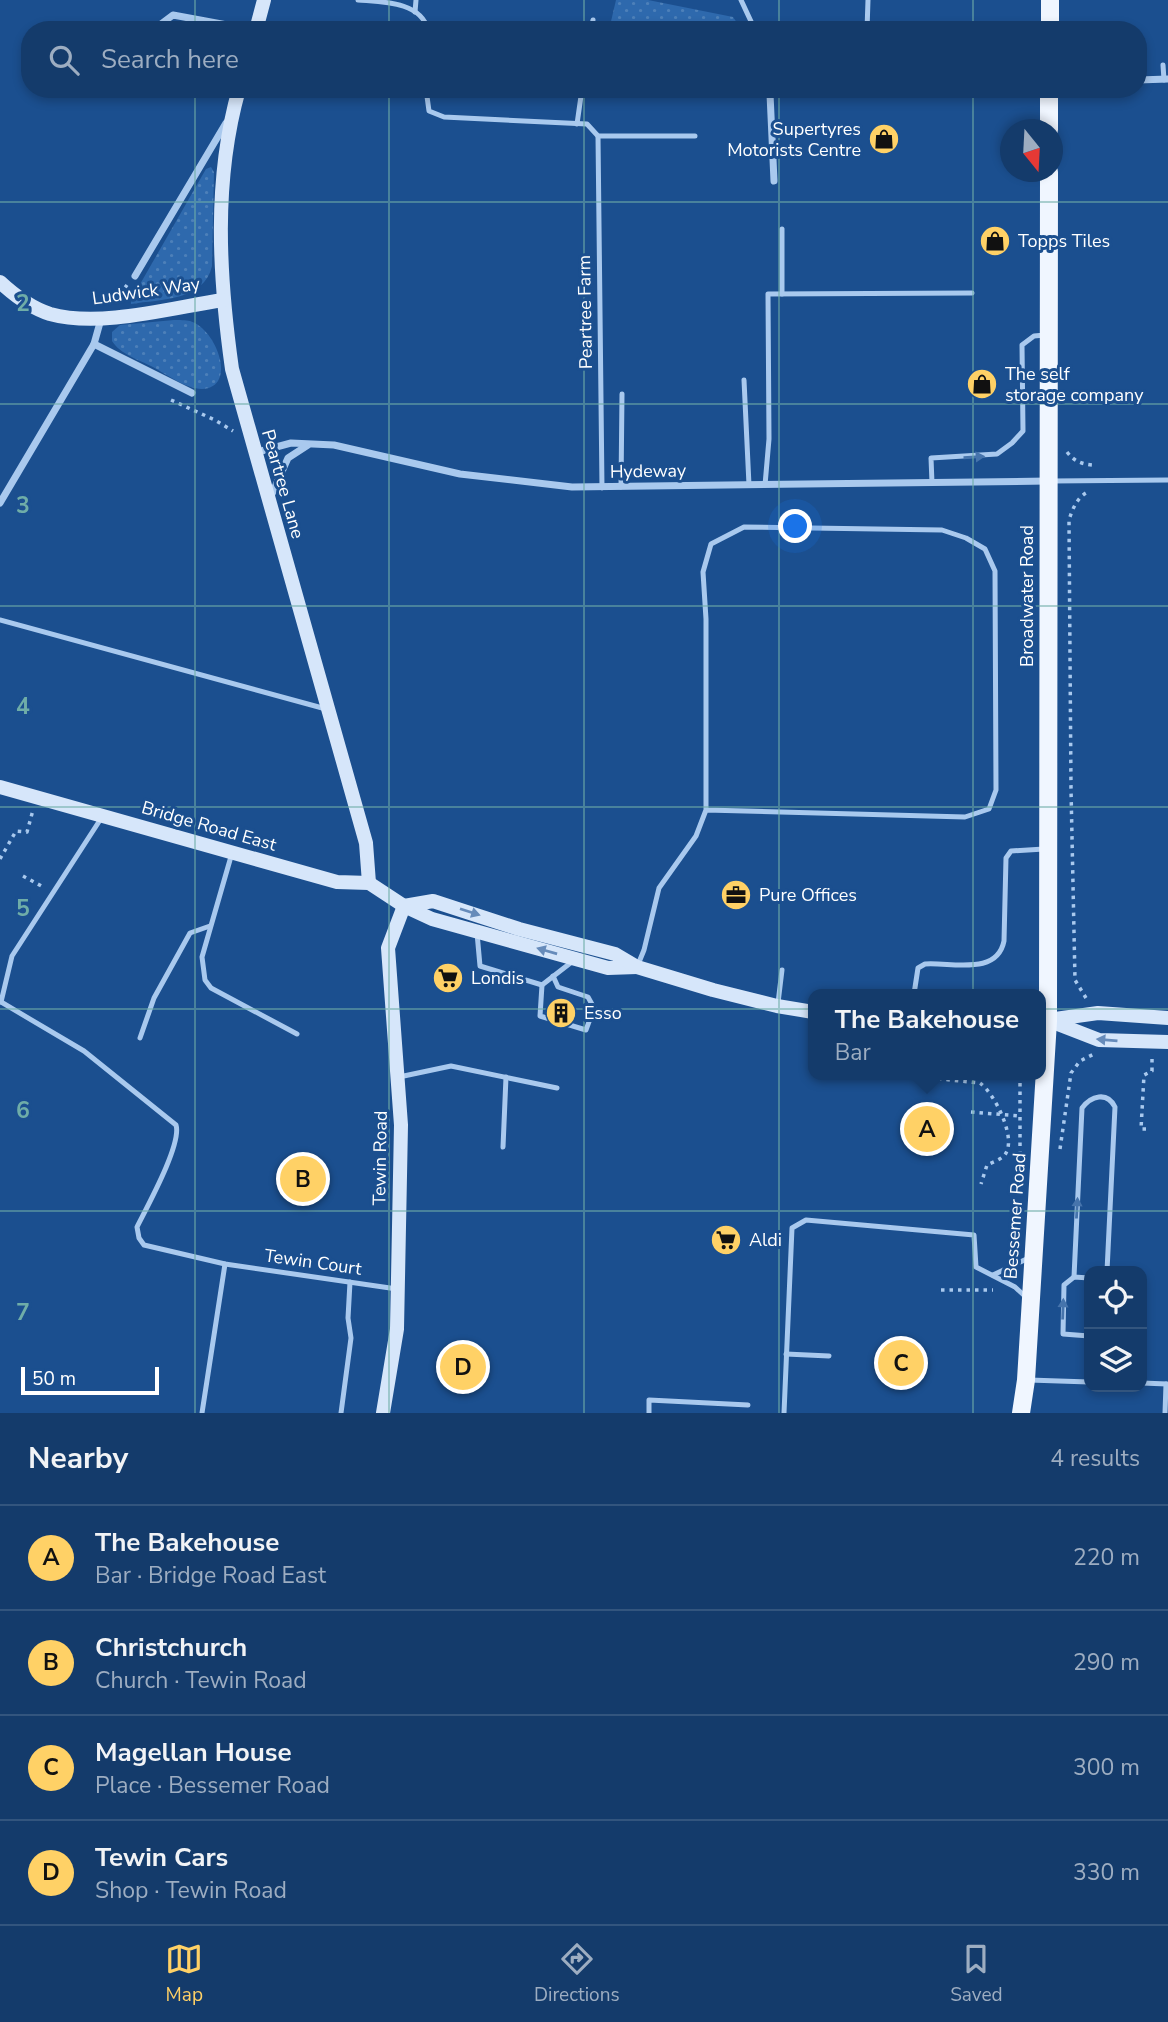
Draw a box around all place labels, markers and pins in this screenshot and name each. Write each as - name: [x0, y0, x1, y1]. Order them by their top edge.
- place label: Supertyres Motorists Centre: [727, 117, 861, 162]
- shop icon: Supertyres Motorists Centre: [867, 122, 901, 156]
- shop icon: Topps Tiles: [978, 224, 1012, 258]
- place label: Topps Tiles: [1018, 229, 1110, 253]
- place label: The self storage company: [1005, 362, 1144, 407]
- shop icon: The self storage company: [965, 367, 999, 401]
- office icon: Pure Offices: [719, 878, 753, 912]
- place label: Pure Offices: [759, 883, 857, 907]
- supermarket icon: Londis: [431, 961, 465, 995]
- place label: Londis: [471, 966, 524, 990]
- building icon: Esso: [544, 996, 578, 1030]
- place label: Esso: [584, 1001, 622, 1025]
- pin: A: [904, 1103, 950, 1155]
- pin: B: [280, 1153, 326, 1205]
- supermarket icon: Aldi: [709, 1223, 743, 1257]
- place label: Aldi: [749, 1228, 782, 1252]
- pin: C: [878, 1337, 924, 1389]
- pin: D: [440, 1341, 486, 1393]

